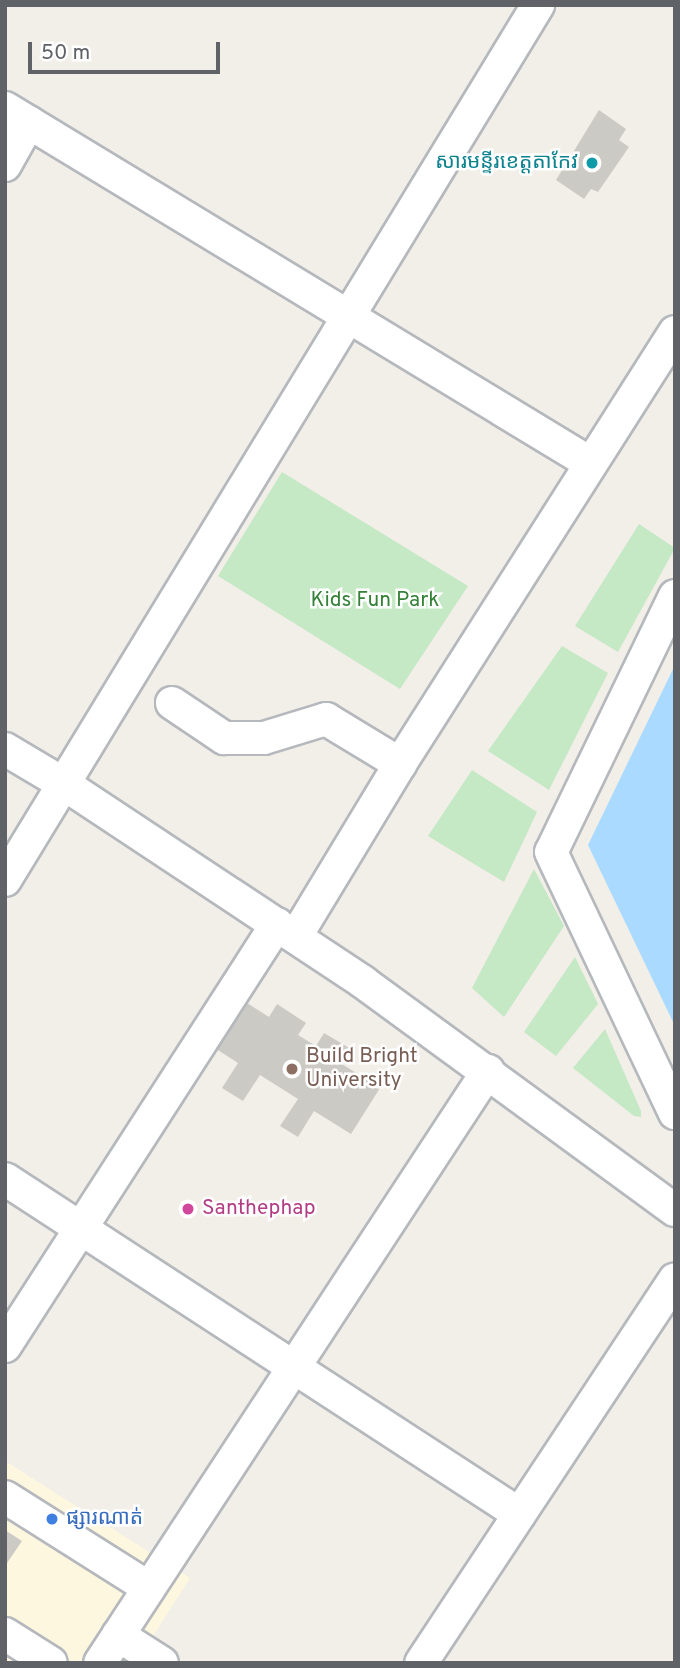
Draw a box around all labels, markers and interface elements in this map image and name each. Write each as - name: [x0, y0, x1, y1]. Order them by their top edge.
- scale bar: [32, 28, 224, 72]
- text: 50 m: [41, 40, 90, 67]
- place label: សារមន្ទីរខេត្តតាកែវ: [435, 150, 578, 176]
- marker: សារមន្ទីរខេត្តតាកែវ: [584, 155, 600, 171]
- park label: Kids Fun Park: [311, 588, 439, 614]
- place label: Build Bright University: [306, 1044, 418, 1094]
- marker: Build Bright University: [284, 1061, 300, 1077]
- place label: Santhephap: [202, 1196, 316, 1222]
- marker: Santhephap: [180, 1201, 196, 1217]
- place label: ផ្សារណាត់: [66, 1506, 143, 1532]
- marker: ផ្សារណាត់: [44, 1511, 60, 1527]

